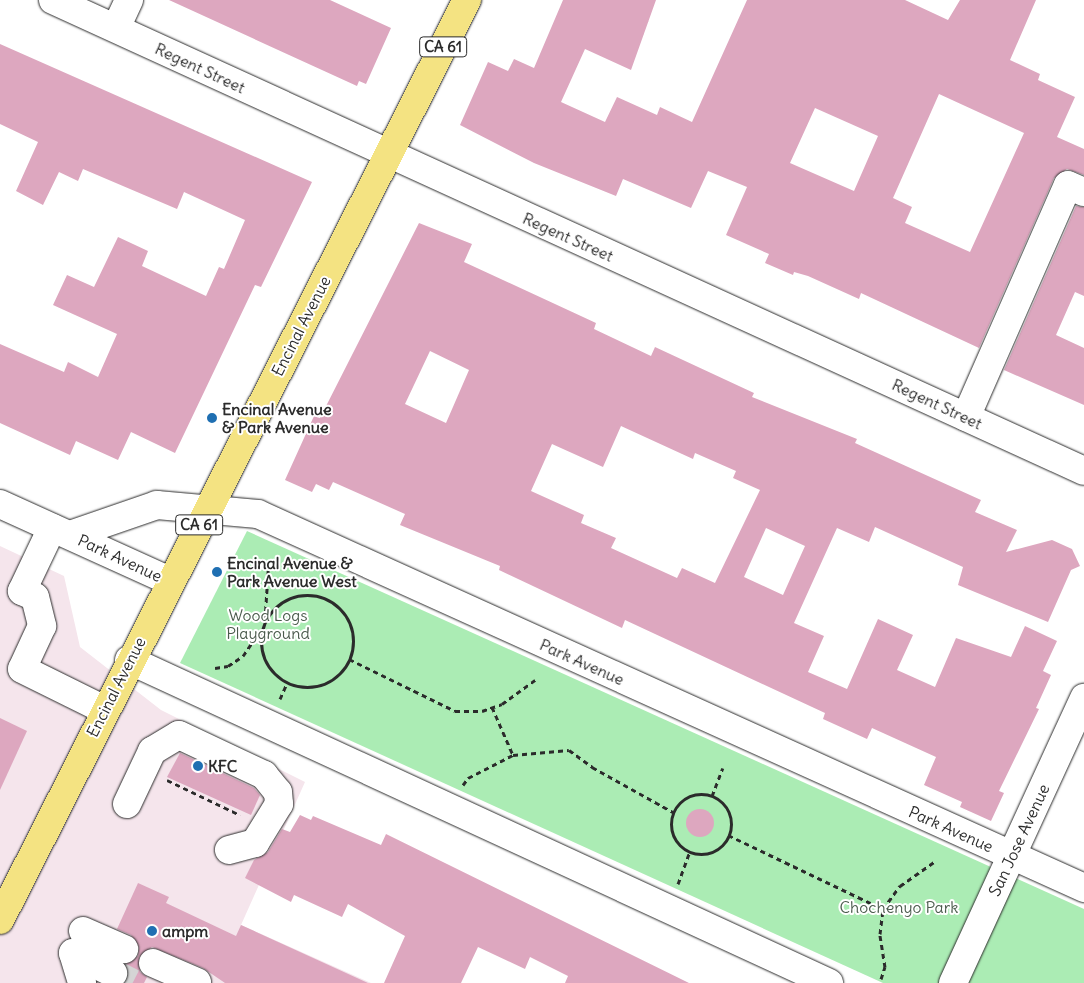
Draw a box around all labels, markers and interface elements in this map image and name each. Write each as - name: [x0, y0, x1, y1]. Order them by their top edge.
- road number: CA 61: [418, 34, 468, 60]
- street label: Regent Street: [152, 39, 248, 97]
- street label: Regent Street: [520, 208, 616, 266]
- street label: Encinal Avenue: [268, 273, 334, 379]
- street label: Regent Street: [889, 375, 985, 433]
- place label: Encinal Avenue & Park Avenue: [222, 399, 332, 437]
- marker: Encinal Avenue & Park Avenue: [206, 412, 218, 424]
- road number: CA 61: [174, 512, 224, 538]
- street label: Park Avenue: [75, 530, 165, 586]
- place label: Encinal Avenue & Park Avenue West: [227, 553, 357, 591]
- marker: Encinal Avenue & Park Avenue West: [211, 566, 223, 578]
- park label: Wood Logs Playground: [226, 605, 310, 643]
- street label: Encinal Avenue: [83, 634, 149, 740]
- street label: Park Avenue: [537, 635, 627, 689]
- place label: KFC: [208, 756, 237, 776]
- marker: KFC: [192, 760, 204, 772]
- street label: San Jose Avenue: [985, 781, 1053, 899]
- street label: Park Avenue: [906, 802, 996, 856]
- park label: Chochenyo Park: [840, 897, 958, 917]
- place label: ampm: [162, 921, 208, 941]
- marker: ampm: [146, 925, 158, 937]

